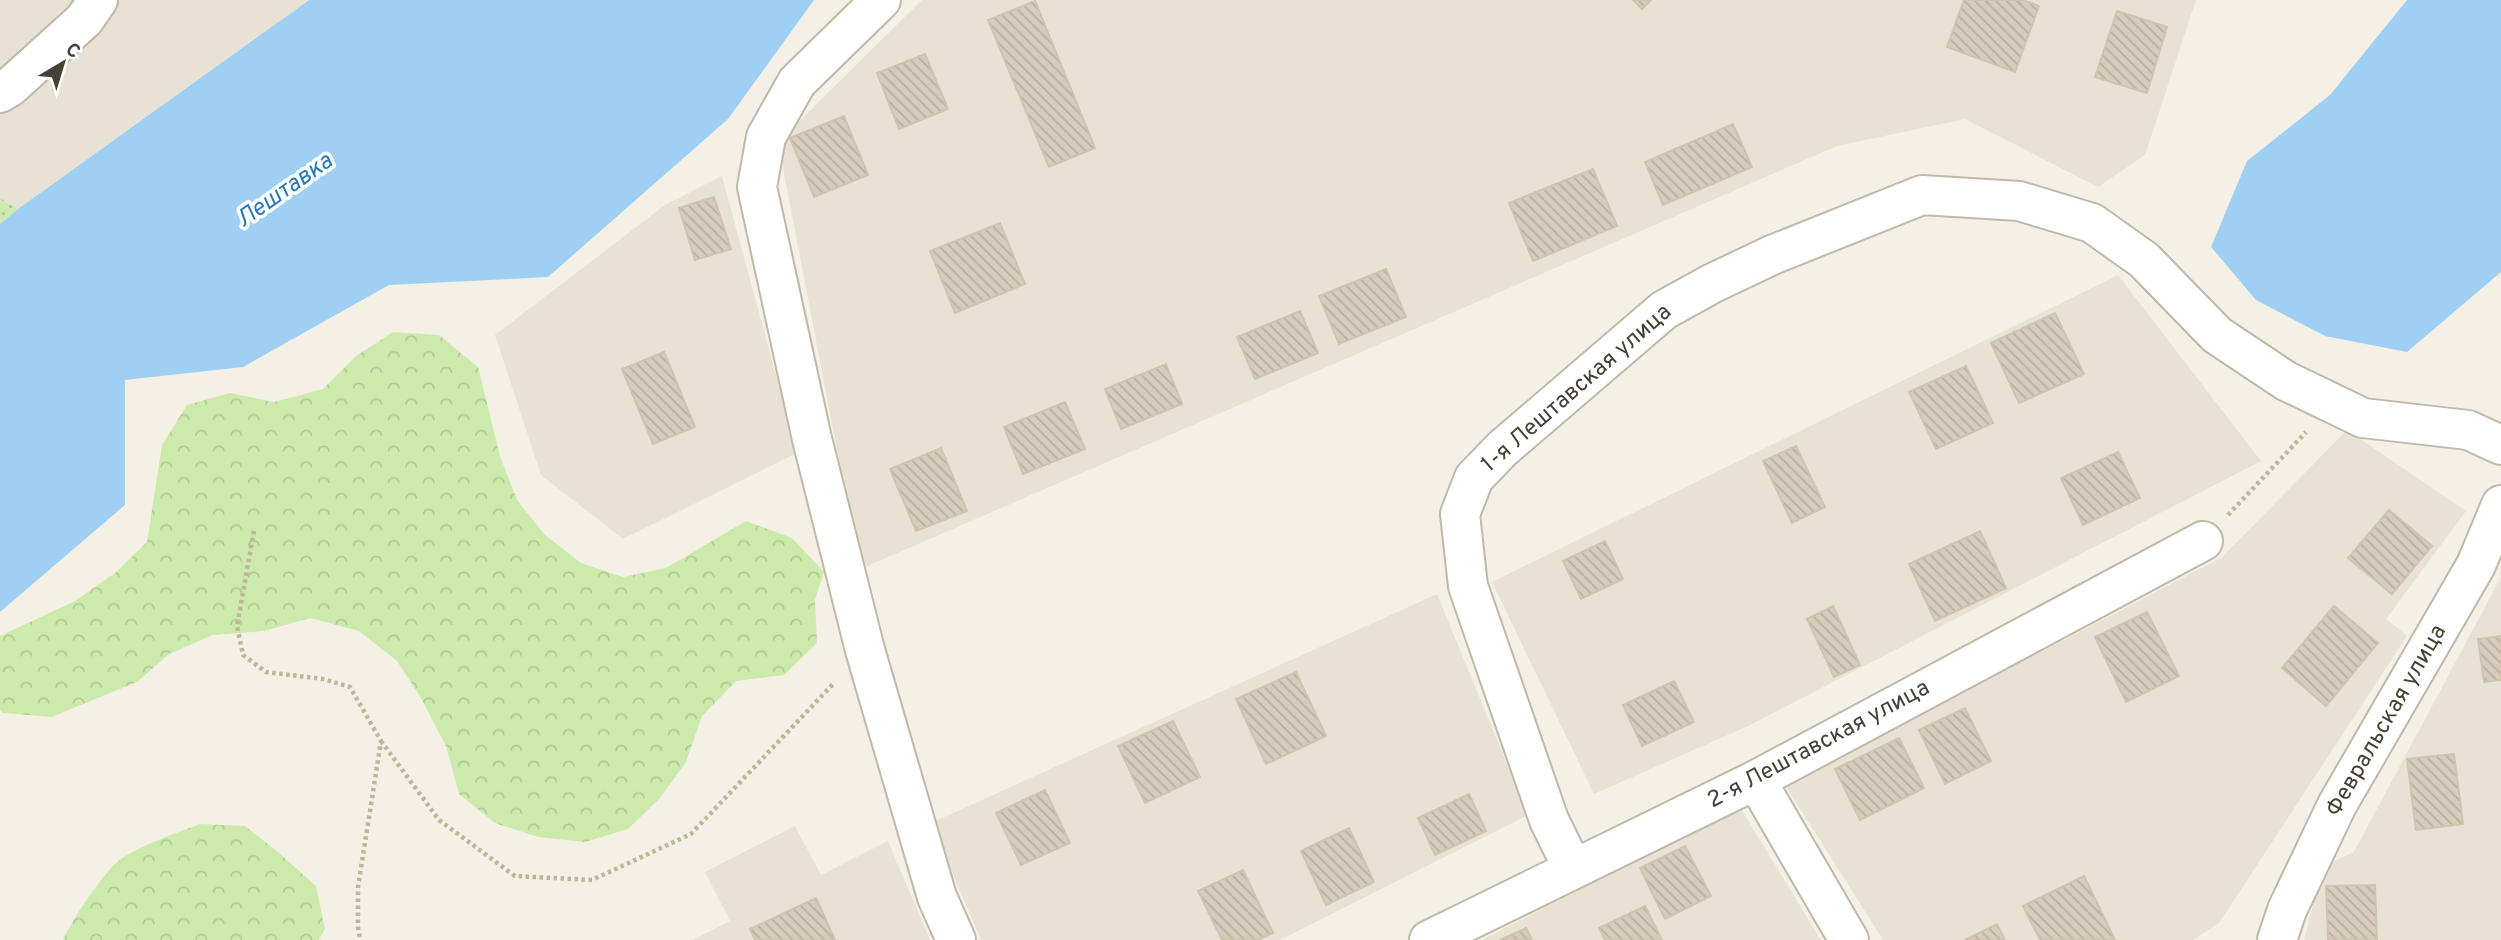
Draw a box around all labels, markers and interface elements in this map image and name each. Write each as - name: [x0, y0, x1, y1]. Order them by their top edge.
- north arrow: [28, 28, 98, 98]
- text: С: [60, 38, 84, 64]
- water label: Лештавка: [231, 147, 340, 235]
- street label: 1-я Лештавская улица: [1476, 298, 1678, 480]
- street label: Февральская улица: [2320, 620, 2454, 822]
- street label: 2-я Лештавская улица: [1703, 674, 1935, 816]

